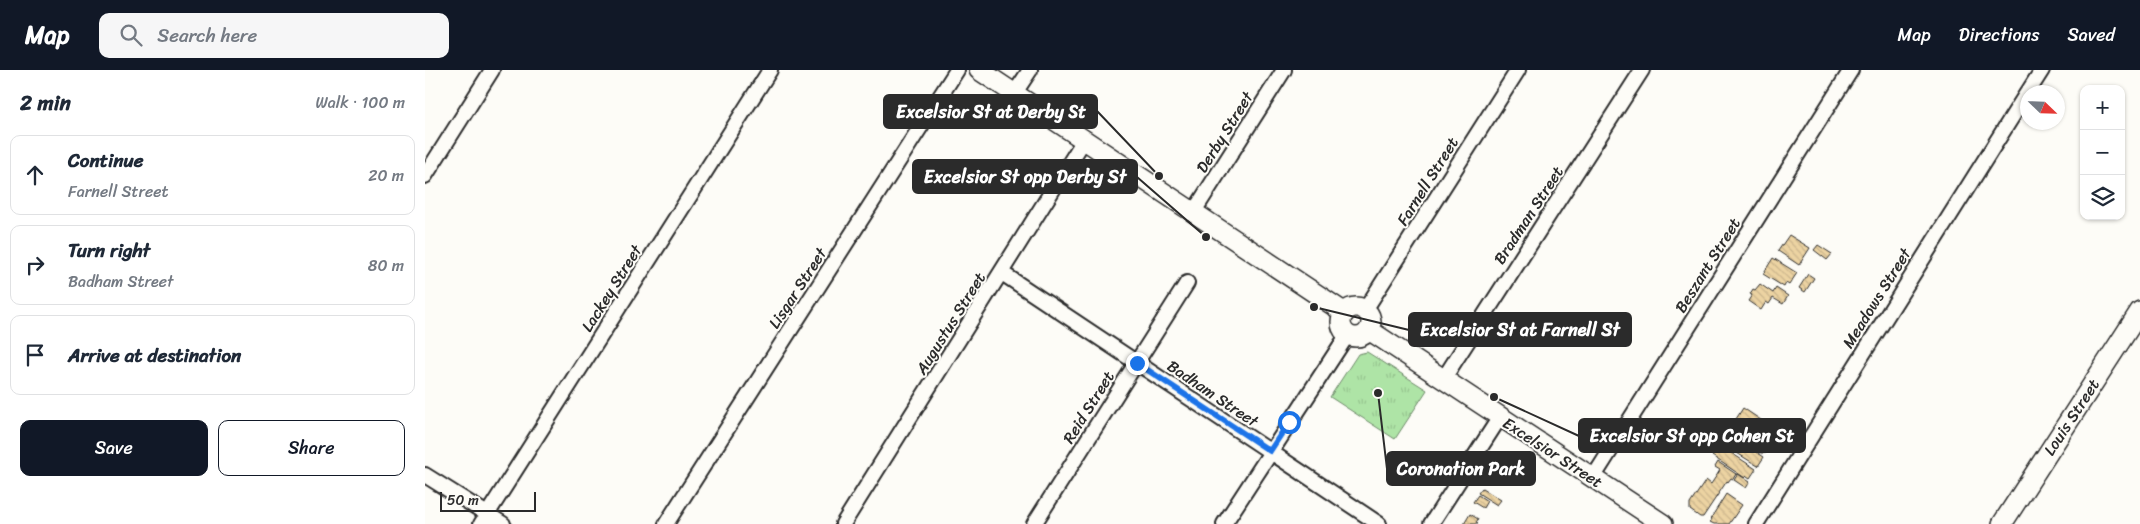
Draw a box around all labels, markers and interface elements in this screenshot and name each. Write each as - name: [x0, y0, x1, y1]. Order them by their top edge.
- search box: [99, 13, 449, 58]
- text: Map: [25, 14, 69, 56]
- text: Search here: [157, 19, 257, 52]
- text: Map: [1898, 19, 1931, 51]
- text: Directions: [1959, 19, 2040, 51]
- text: Saved: [2068, 19, 2115, 51]
- icon: search: [117, 21, 145, 49]
- text: 2 min: [20, 84, 71, 122]
- street label: Derby Street: [1188, 85, 1261, 179]
- north arrow: [2020, 85, 2065, 130]
- map controls: [2080, 85, 2125, 220]
- button: +: [2080, 85, 2125, 130]
- text: Walk · 100 m: [315, 88, 405, 117]
- callout: Excelsior St at Derby St: [884, 95, 1097, 128]
- text: Excelsior St at Derby St: [896, 96, 1086, 128]
- button: −: [2080, 130, 2125, 175]
- street label: Farnell Street: [1389, 131, 1466, 232]
- text: Continue: [68, 144, 144, 177]
- callout: Excelsior St opp Derby St: [913, 160, 1137, 193]
- street label: Bradman Street: [1486, 160, 1571, 270]
- icon: ahead: [21, 161, 49, 189]
- text: 20 m: [368, 161, 404, 190]
- text: Excelsior St opp Derby St: [924, 161, 1128, 193]
- button: layers: [2080, 175, 2125, 220]
- text: Farnell Street: [68, 177, 168, 206]
- street label: Beszant Street: [1666, 212, 1748, 319]
- text: Turn right: [68, 234, 150, 267]
- street label: Lackey Street: [573, 238, 650, 338]
- street label: Lisgar Street: [760, 241, 835, 335]
- street label: Meadows Street: [1834, 242, 1919, 354]
- icon: right: [21, 251, 49, 279]
- text: 80 m: [368, 251, 404, 280]
- street label: Augustus Street: [907, 266, 994, 381]
- text: Badham Street: [68, 267, 173, 296]
- callout: Excelsior St at Farnell St: [1409, 313, 1631, 346]
- text: Excelsior St at Farnell St: [1420, 314, 1622, 346]
- text: Arrive at destination: [68, 339, 241, 372]
- icon: arrive: [21, 341, 49, 369]
- route end: [1126, 352, 1149, 375]
- street label: Badham Street: [1161, 352, 1265, 435]
- street label: Reid Street: [1055, 365, 1122, 450]
- street label: Louis Street: [2036, 373, 2107, 462]
- street label: Excelsior Street: [1497, 409, 1609, 496]
- route start: [1278, 411, 1301, 434]
- callout: Excelsior St opp Cohen St: [1579, 419, 1805, 452]
- button: Save: [20, 420, 208, 476]
- button: Share: [218, 420, 405, 476]
- text: Excelsior St opp Cohen St: [1590, 420, 1795, 452]
- callout: Coronation Park: [1387, 452, 1535, 485]
- text: Coronation Park: [1396, 453, 1526, 485]
- text: 50 m: [447, 488, 479, 513]
- scale bar: [440, 489, 536, 512]

